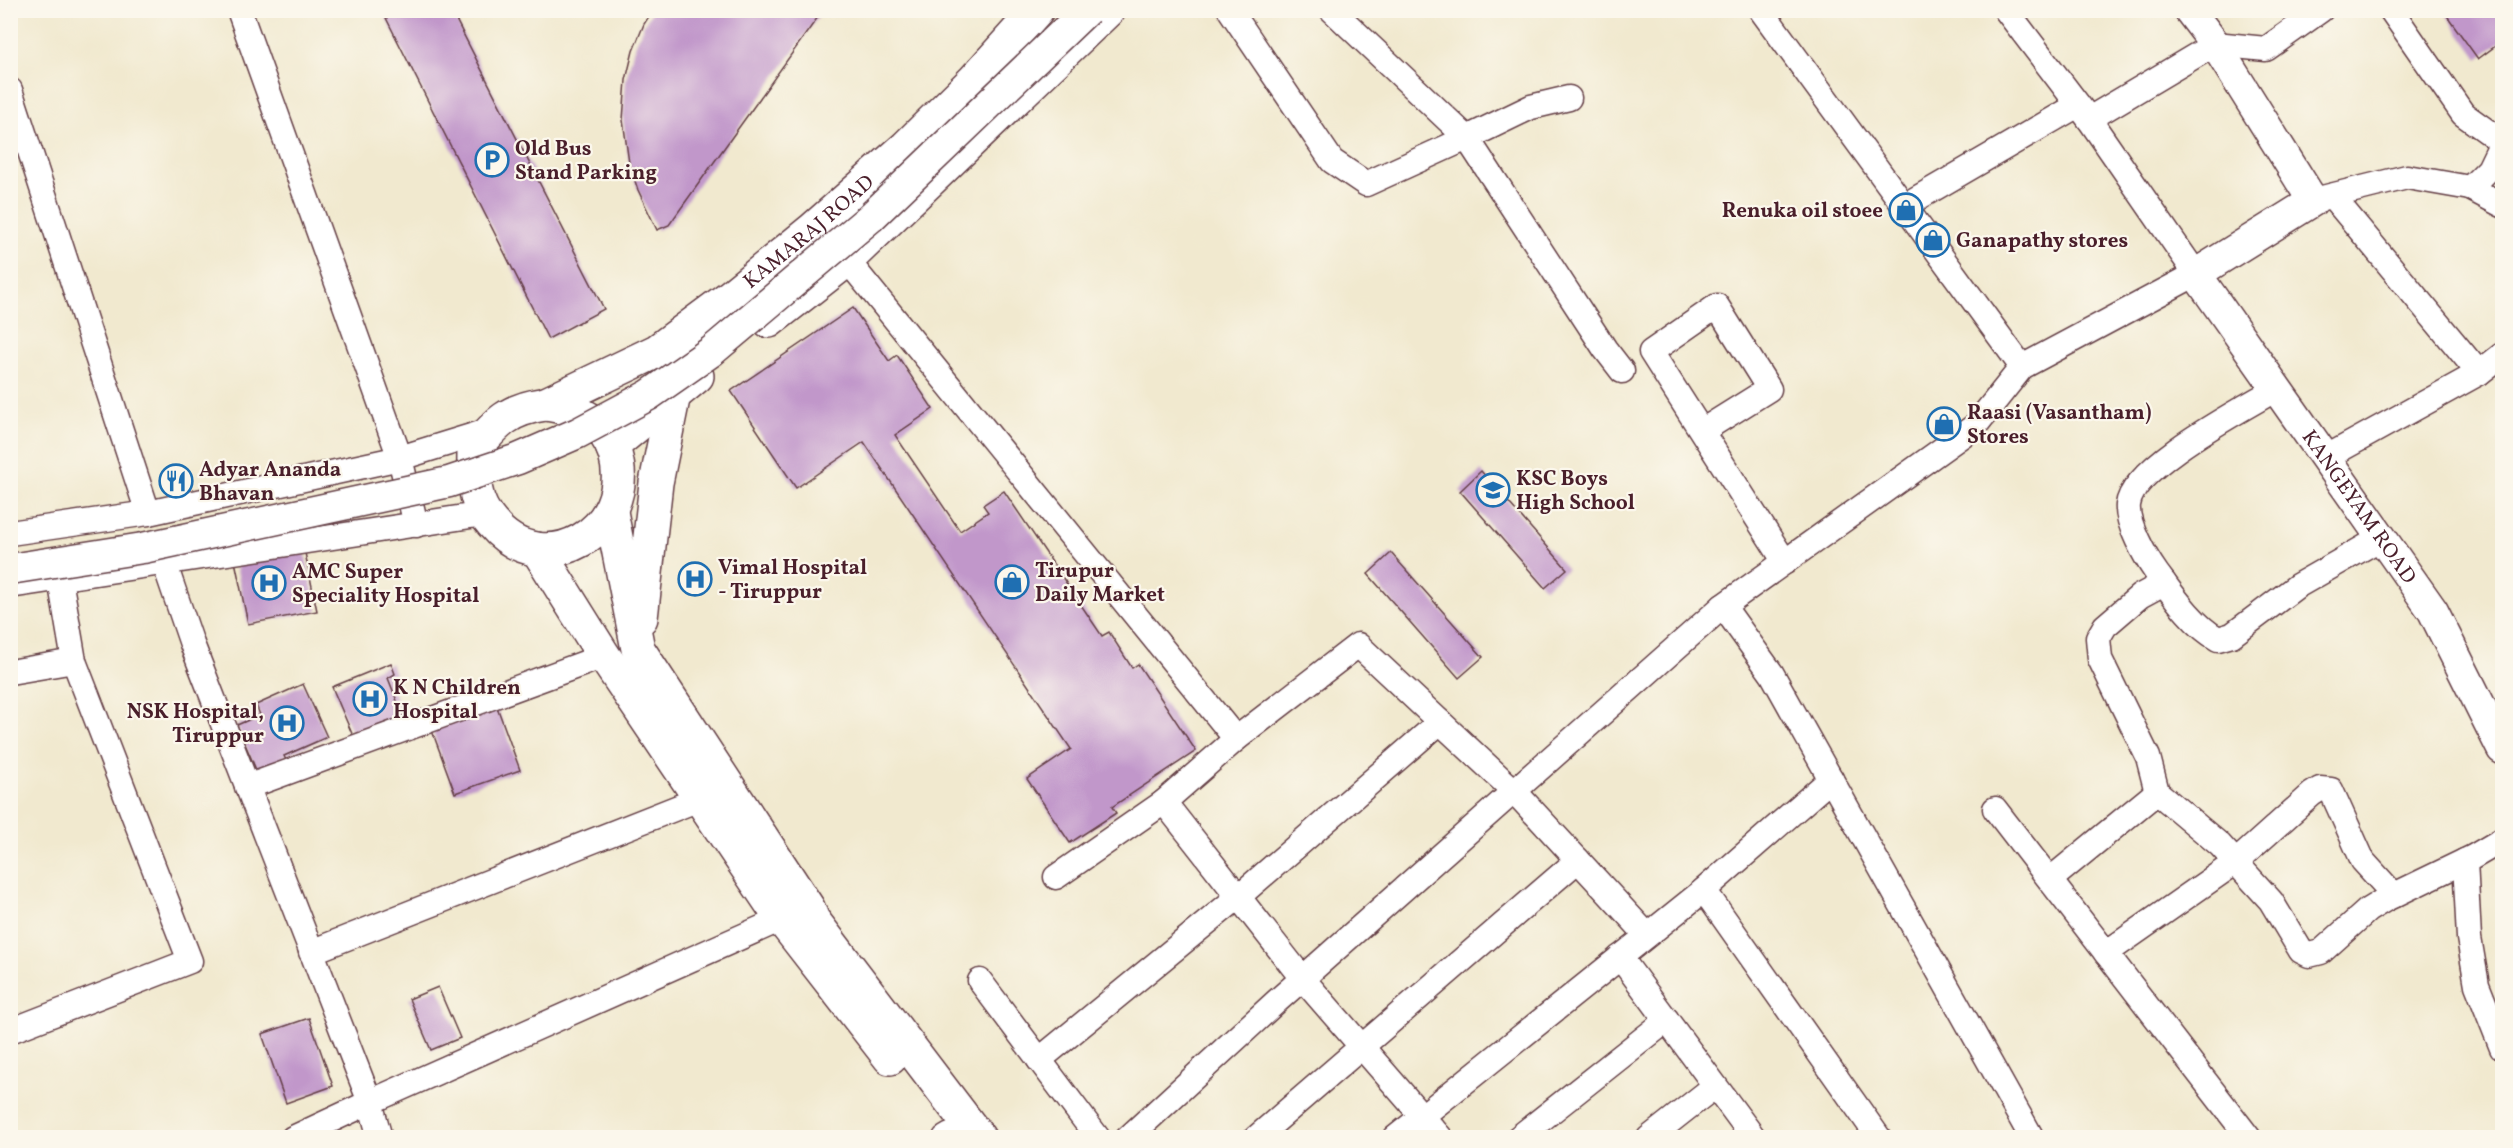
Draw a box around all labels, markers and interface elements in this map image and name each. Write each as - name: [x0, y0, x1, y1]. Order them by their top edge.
- place label: Old Bus Stand Parking: [515, 135, 657, 188]
- parking icon: Old Bus Stand Parking: [474, 142, 510, 178]
- street label: KAMARAJ ROAD: [738, 169, 881, 296]
- shop icon: Renuka oil stoee: [1888, 192, 1924, 228]
- place label: Renuka oil stoee: [1722, 197, 1883, 226]
- shop icon: Ganapathy stores: [1915, 222, 1951, 258]
- place label: Ganapathy stores: [1956, 227, 2128, 256]
- place label: Raasi (Vasantham) Stores: [1967, 399, 2152, 452]
- shop icon: Raasi (Vasantham) Stores: [1926, 406, 1962, 442]
- street label: KANGEYAM ROAD: [2294, 425, 2422, 590]
- place label: Adyar Ananda Bhavan: [199, 456, 341, 509]
- restaurant icon: Adyar Ananda Bhavan: [158, 463, 194, 499]
- place label: KSC Boys High School: [1516, 465, 1635, 518]
- school or university icon: KSC Boys High School: [1475, 472, 1511, 508]
- place label: Vimal Hospital - Tiruppur: [718, 554, 867, 607]
- place label: Tirupur Daily Market: [1035, 557, 1165, 610]
- place label: AMC Super Speciality Hospital: [292, 558, 479, 611]
- hospital icon: Vimal Hospital - Tiruppur: [677, 561, 713, 597]
- shop icon: Tirupur Daily Market: [994, 564, 1030, 600]
- hospital icon: AMC Super Speciality Hospital: [251, 565, 287, 601]
- place label: K N Children Hospital: [393, 674, 521, 727]
- hospital icon: K N Children Hospital: [352, 681, 388, 717]
- place label: NSK Hospital, Tiruppur: [127, 698, 264, 751]
- hospital icon: NSK Hospital, Tiruppur: [269, 705, 305, 741]

